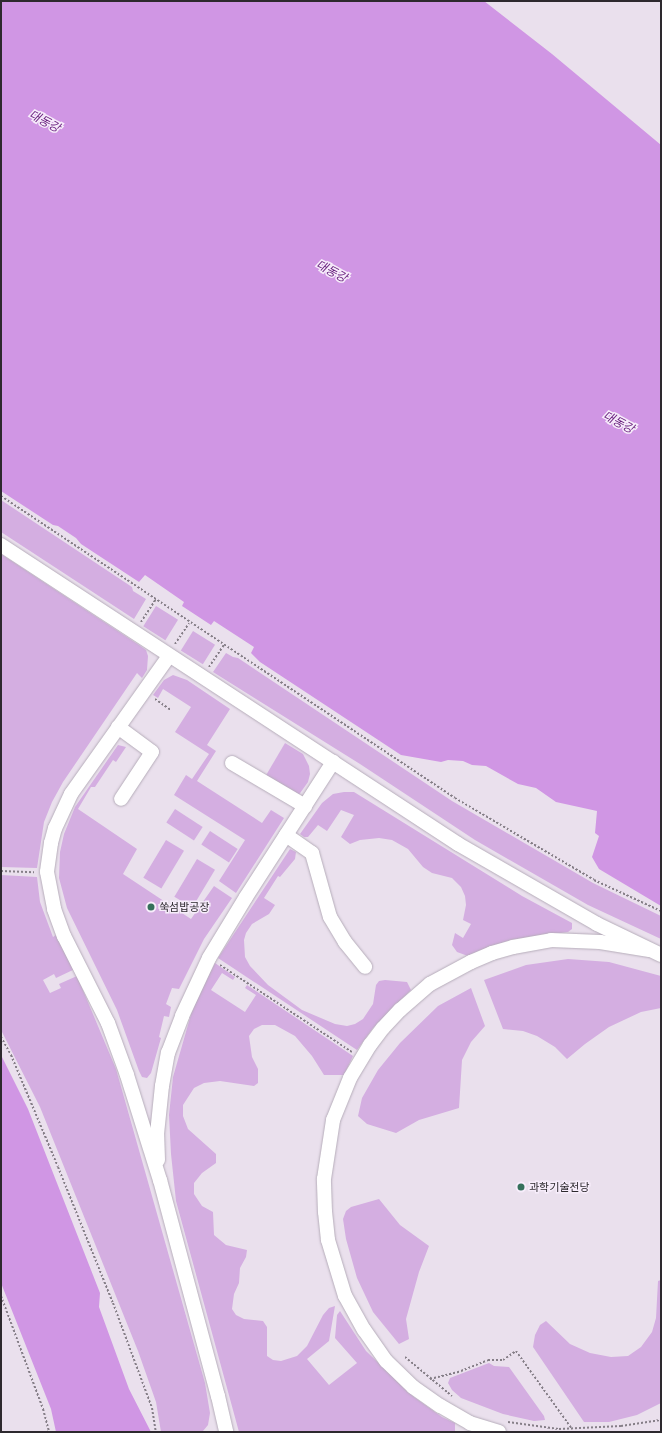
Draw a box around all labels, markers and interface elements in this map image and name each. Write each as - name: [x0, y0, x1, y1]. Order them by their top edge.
- water label: 대동강: [26, 108, 62, 136]
- water label: 대동강: [313, 258, 349, 286]
- water label: 대동강: [600, 409, 636, 437]
- place label: 쑥섬밥공장: [159, 900, 210, 914]
- marker: 쑥섬밥공장: [146, 902, 156, 912]
- place label: 과학기술전당: [529, 1180, 590, 1194]
- marker: 과학기술전당: [516, 1182, 526, 1192]

